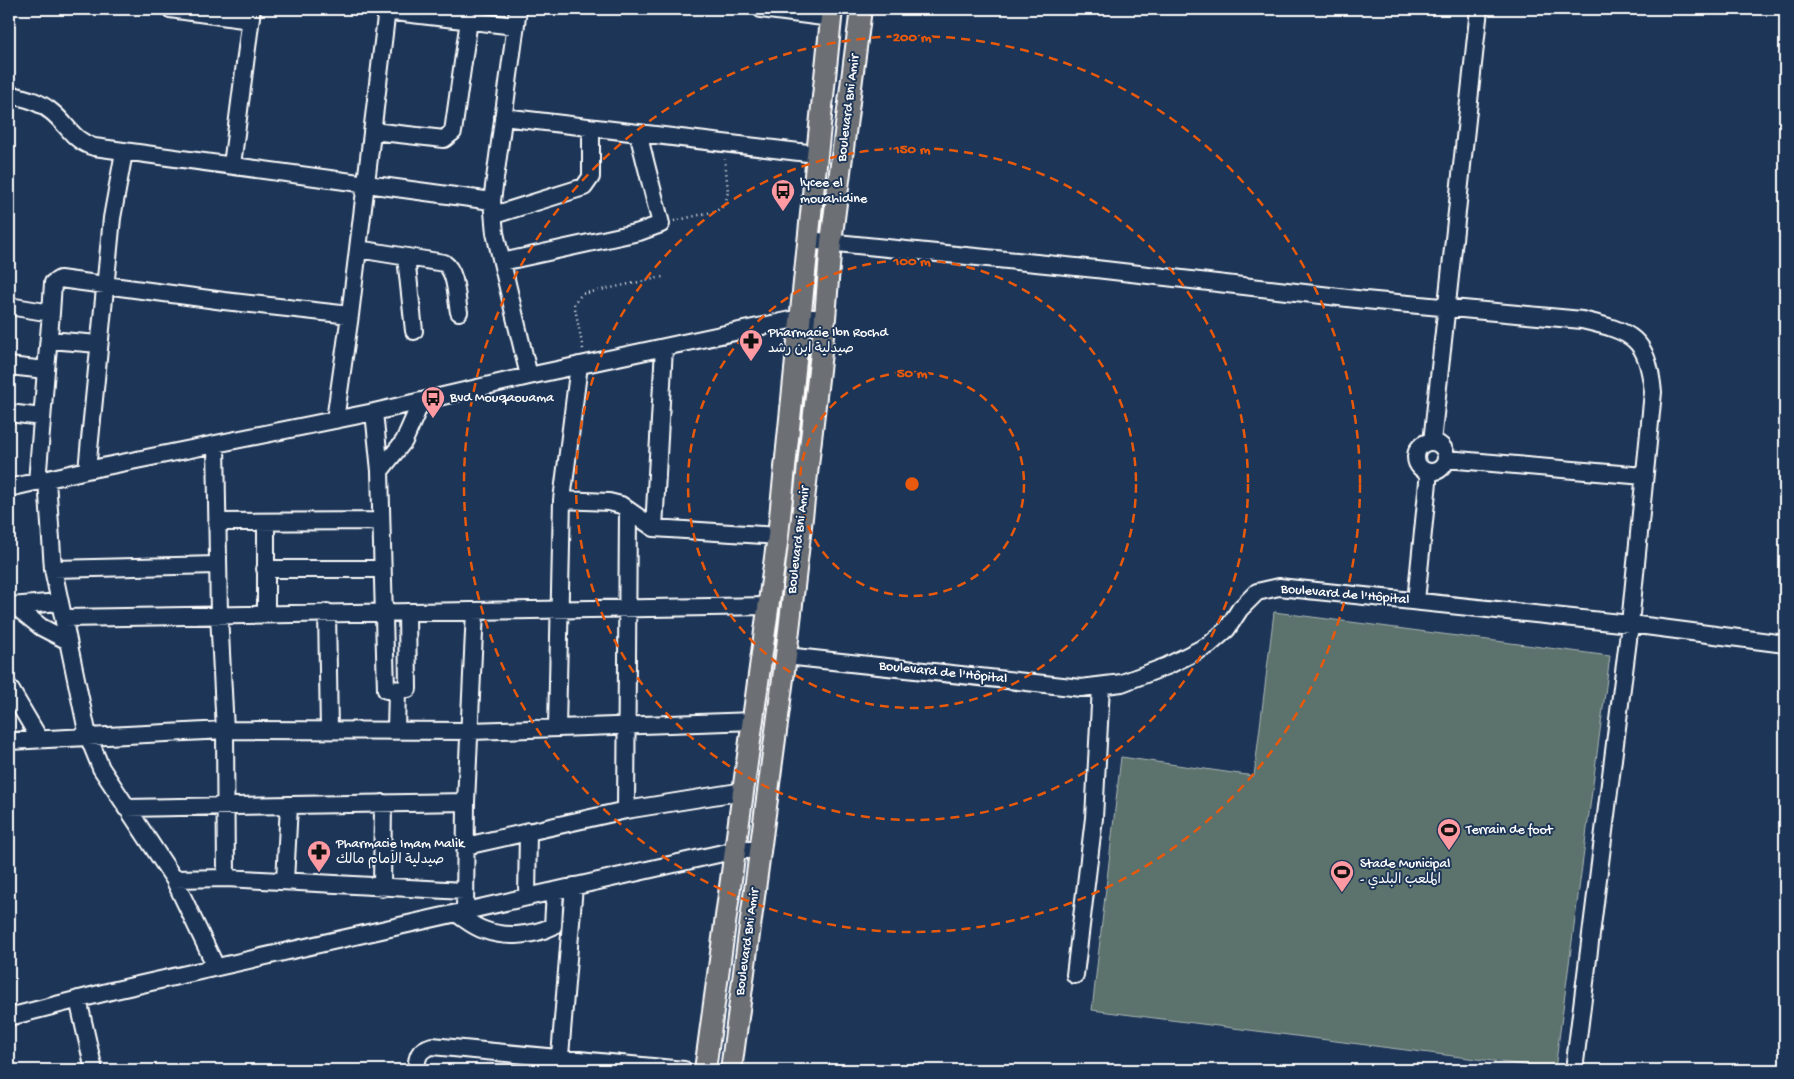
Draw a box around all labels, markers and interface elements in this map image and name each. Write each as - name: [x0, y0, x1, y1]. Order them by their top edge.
- text: 200 m: [893, 29, 932, 47]
- street label: Boulevard Bni Amir: [834, 52, 864, 164]
- text: 150 m: [893, 141, 931, 159]
- place label: lycee el mouahidine: [800, 175, 868, 208]
- bus stop icon: lycee el mouahidine: [770, 178, 796, 212]
- text: 100 m: [892, 253, 931, 271]
- place label: Pharmacie Ibn Rochd صيدلية ابن رشد: [767, 325, 890, 358]
- pharmacy icon: Pharmacie Ibn Rochd صيدلية ابن رشد: [738, 328, 764, 362]
- text: 50 m: [897, 365, 928, 383]
- bus stop icon: Bvd Mouqaouama: [420, 385, 446, 419]
- place label: Bvd Mouqaouama: [449, 390, 555, 407]
- centre of rings: [903, 475, 921, 493]
- street label: Boulevard Bni Amir: [784, 484, 814, 596]
- street label: Boulevard de l'Hôpital: [1279, 581, 1410, 609]
- street label: Boulevard de l'Hôpital: [877, 658, 1008, 688]
- sports icon: Terrain de foot: [1436, 817, 1462, 851]
- place label: Terrain de foot: [1465, 822, 1554, 839]
- place label: Pharmacie Imam Malik صيدلية الامام مالك: [335, 836, 466, 869]
- pharmacy icon: Pharmacie Imam Malik صيدلية الامام مالك: [306, 839, 332, 873]
- place label: Stade Municipal - الملعب البلدي: [1360, 856, 1450, 889]
- sports icon: Stade Municipal - الملعب البلدي: [1329, 859, 1355, 893]
- street label: Boulevard Bni Amir: [732, 886, 764, 998]

